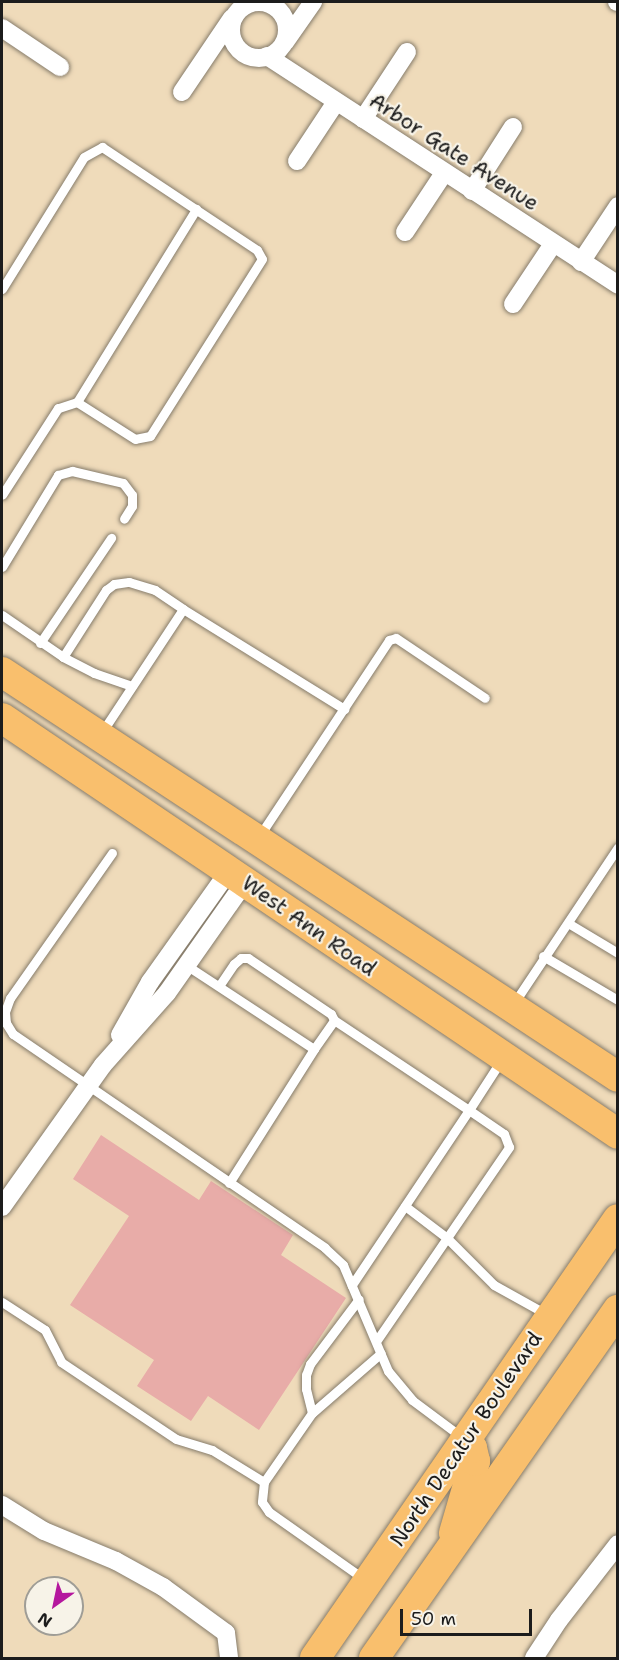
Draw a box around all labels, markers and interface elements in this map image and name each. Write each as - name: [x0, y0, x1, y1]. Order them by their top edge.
- street label: Arbor Gate Avenue: [365, 88, 543, 216]
- street label: West Ann Road: [237, 870, 381, 982]
- street label: North Decatur Boulevard: [385, 1327, 547, 1551]
- north arrow: [24, 1576, 84, 1636]
- scale bar: [403, 1597, 535, 1635]
- text: 50 m: [411, 1607, 456, 1631]
- text: N: [34, 1608, 56, 1632]

